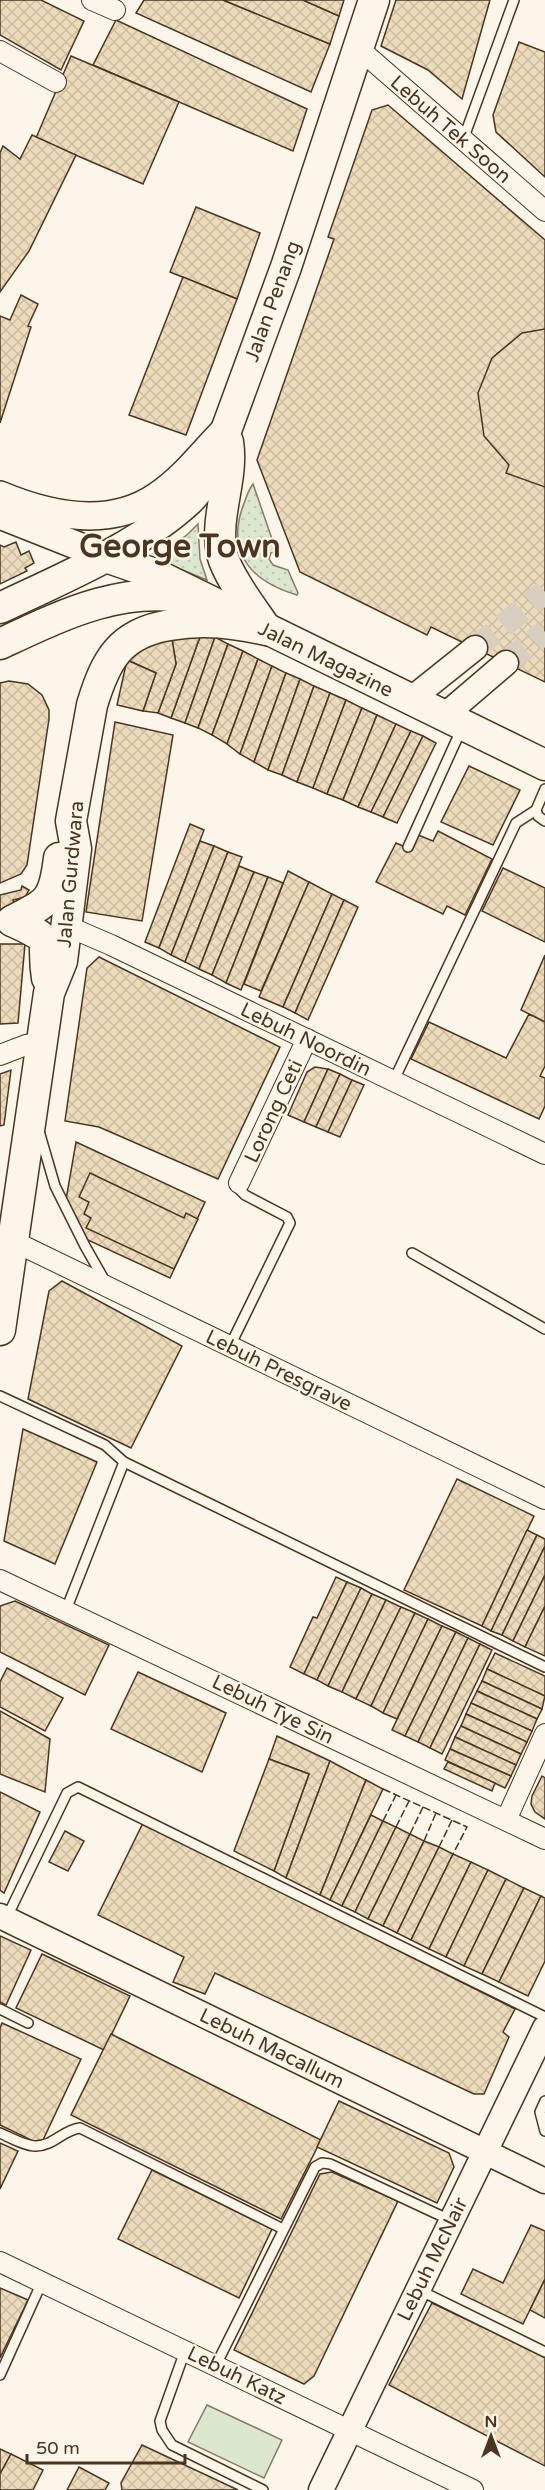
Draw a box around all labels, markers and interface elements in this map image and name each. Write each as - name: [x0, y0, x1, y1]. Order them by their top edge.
- street label: Lebuh Tek Soon: [385, 71, 516, 189]
- street label: Jalan Penang: [240, 238, 306, 365]
- district label: George Town: [79, 528, 281, 566]
- street label: Jalan Magazine: [254, 617, 397, 703]
- street label: Jalan Gurdwara: [53, 800, 89, 949]
- street label: Lebuh Noordin: [236, 998, 375, 1082]
- street label: Lorong Ceti: [240, 1056, 308, 1167]
- street label: Lebuh Presgrave: [202, 1325, 356, 1417]
- street label: Lebuh Tye Sin: [208, 1670, 337, 1750]
- street label: Lebuh Macallum: [195, 2003, 348, 2094]
- street label: Lebuh McNair: [393, 2193, 473, 2325]
- street label: Lebuh Katz: [183, 2342, 290, 2410]
- north arrow: [461, 2406, 521, 2466]
- text: N: [485, 2412, 497, 2432]
- scale bar: [27, 2427, 184, 2465]
- text: 50 m: [36, 2437, 80, 2459]

